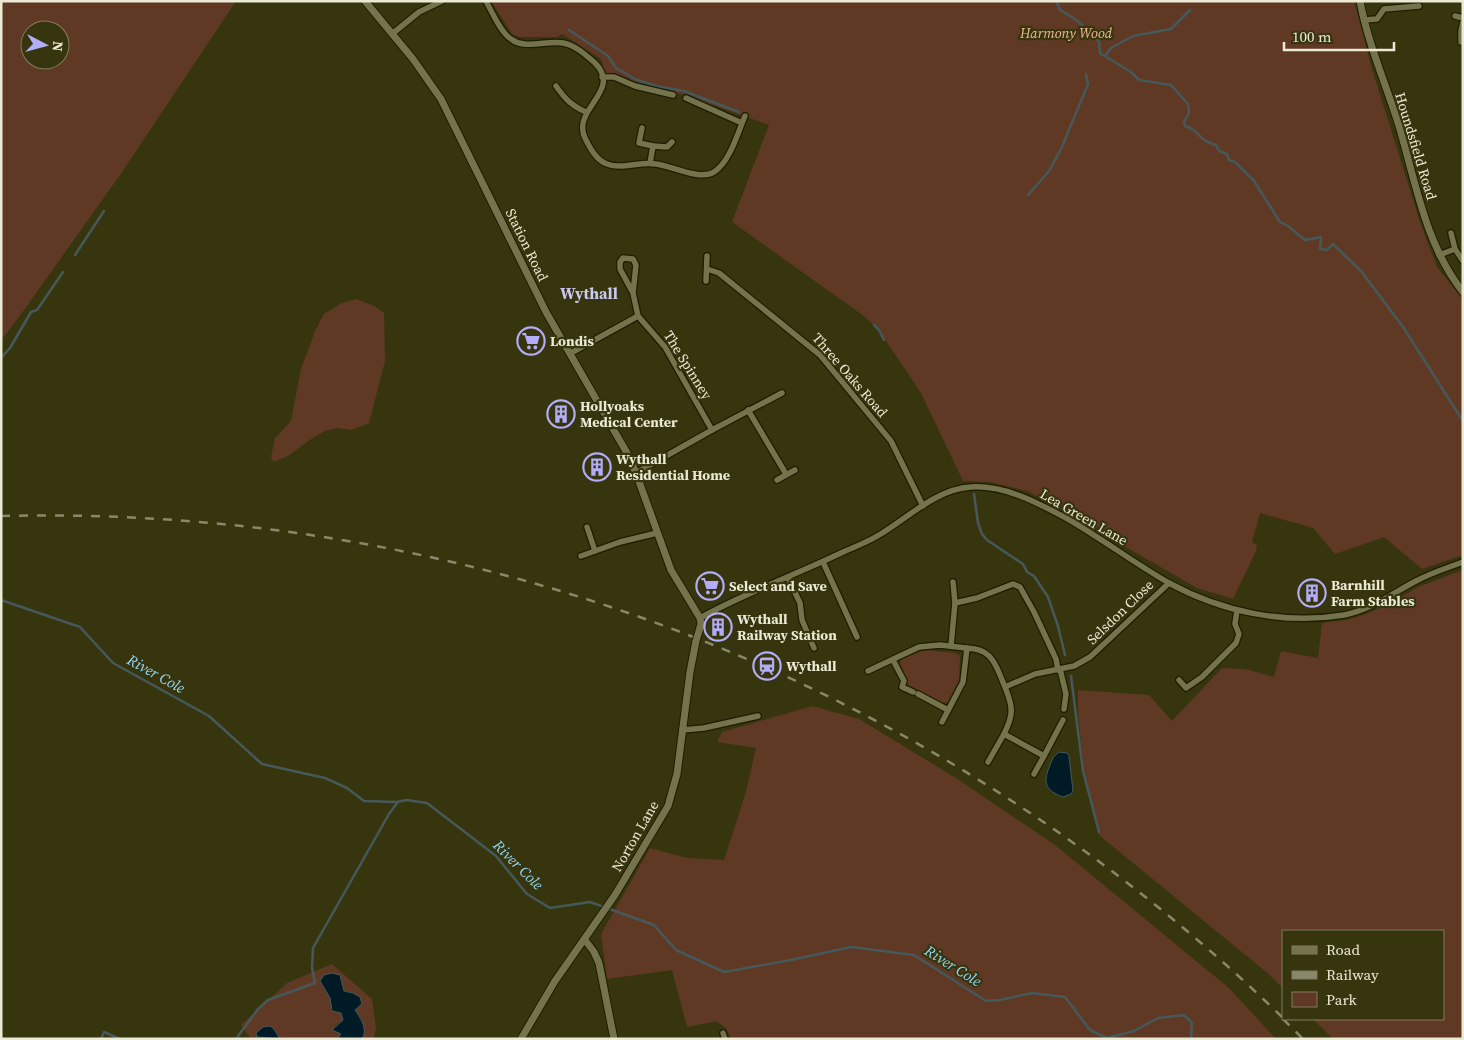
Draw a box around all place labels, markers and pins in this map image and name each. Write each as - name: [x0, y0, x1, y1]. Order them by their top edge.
- supermarket icon: Londis: [516, 326, 546, 356]
- place label: Londis: [550, 331, 594, 351]
- place label: Hollyoaks Medical Center: [580, 396, 678, 432]
- building icon: Hollyoaks Medical Center: [546, 399, 576, 429]
- place label: Wythall Residential Home: [616, 449, 730, 485]
- building icon: Wythall Residential Home: [582, 452, 612, 482]
- supermarket icon: Select and Save: [695, 571, 725, 601]
- place label: Barnhill Farm Stables: [1331, 575, 1415, 611]
- place label: Select and Save: [729, 576, 827, 596]
- building icon: Barnhill Farm Stables: [1297, 578, 1327, 608]
- place label: Wythall Railway Station: [737, 609, 837, 645]
- building icon: Wythall Railway Station: [703, 612, 733, 642]
- station icon: Wythall: [752, 651, 782, 681]
- place label: Wythall: [786, 656, 837, 676]

